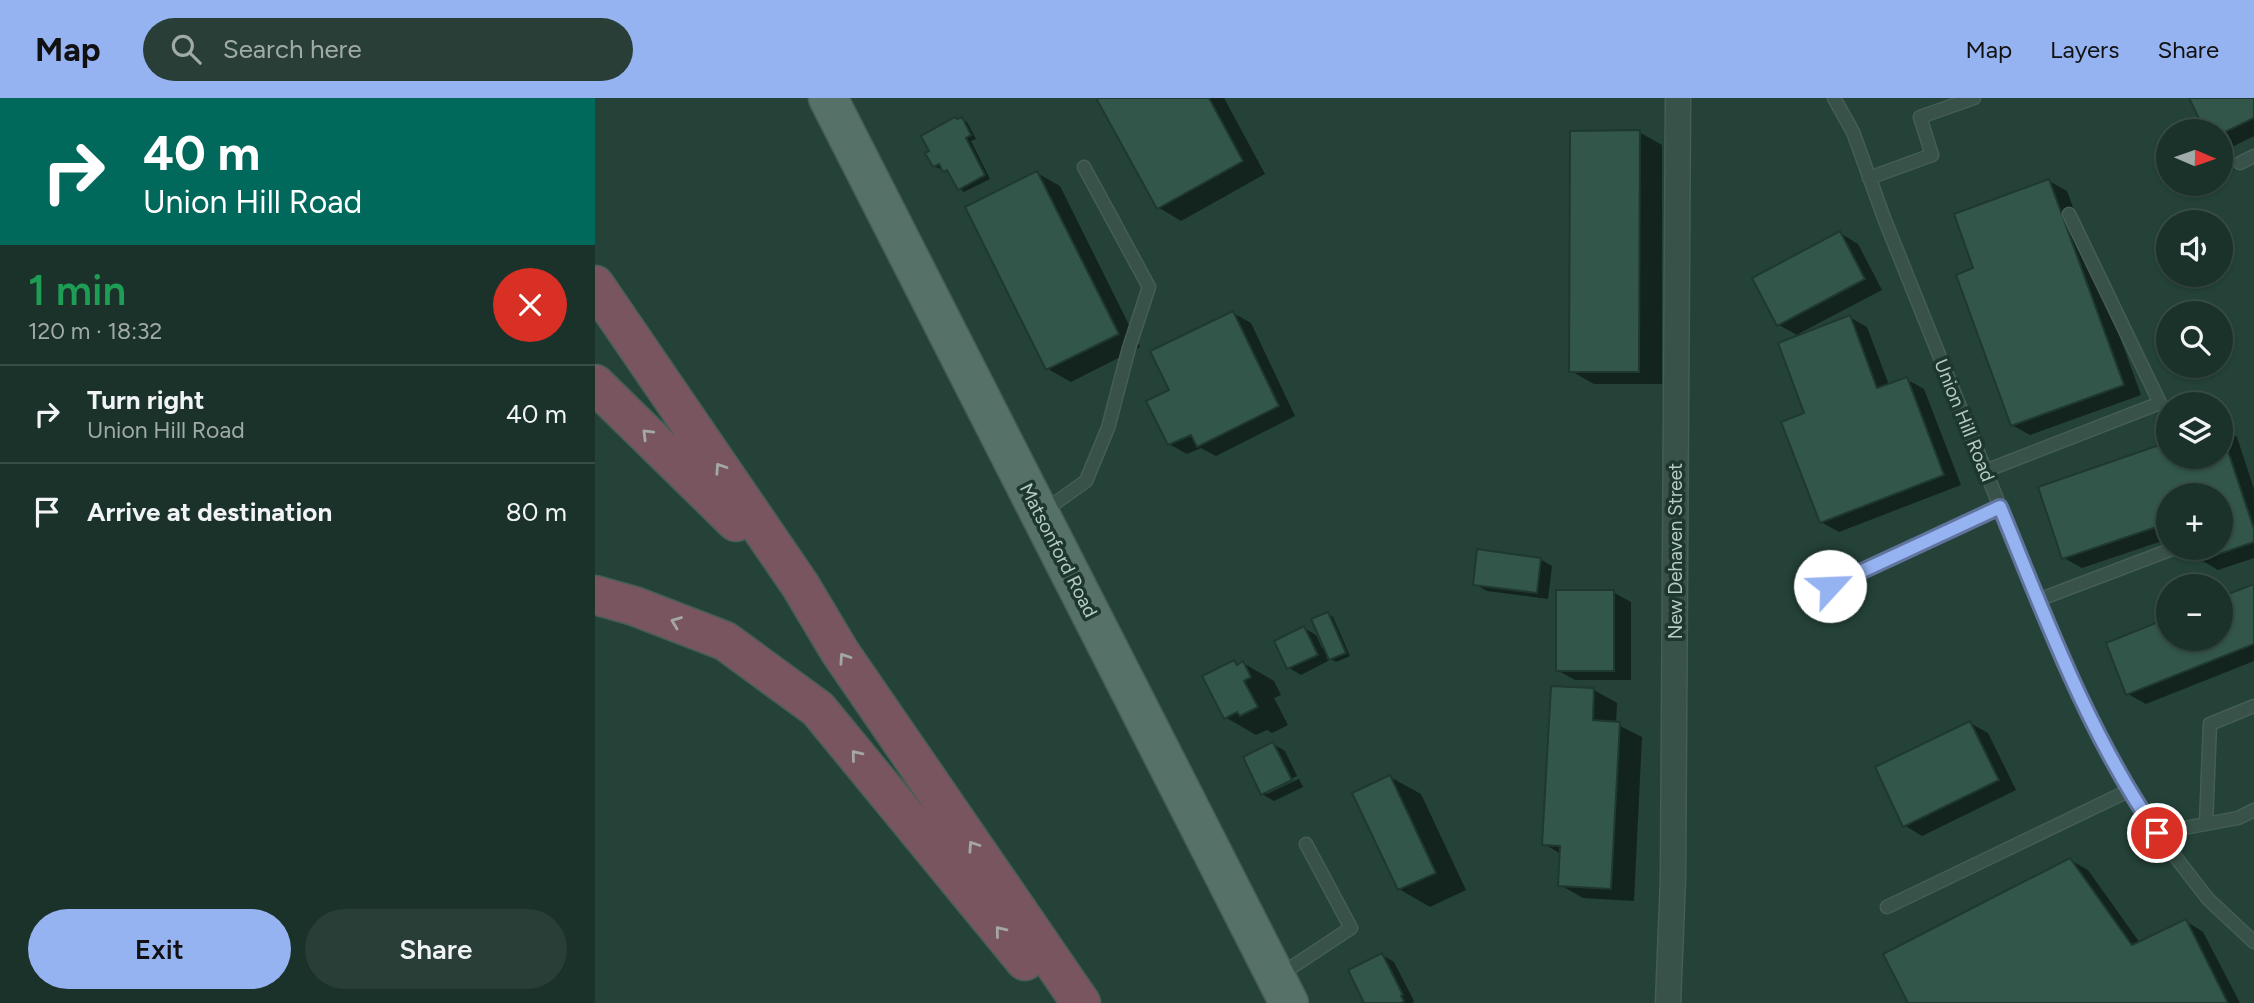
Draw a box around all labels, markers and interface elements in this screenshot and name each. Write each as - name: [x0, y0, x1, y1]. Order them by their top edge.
- search box: [143, 18, 633, 81]
- text: Map: [35, 30, 101, 69]
- icon: search: [167, 30, 205, 68]
- text: Search here: [223, 33, 362, 65]
- text: Map: [1965, 35, 2012, 64]
- text: Layers: [2050, 35, 2119, 64]
- text: Share: [2157, 35, 2219, 64]
- north arrow: [2156, 119, 2233, 196]
- map controls: [2156, 119, 2233, 651]
- text: 40 m: [143, 123, 260, 182]
- icon: right: [28, 126, 119, 217]
- text: Union Hill Road: [143, 183, 362, 221]
- button: sound: [2156, 210, 2233, 287]
- text: 1 min: [28, 265, 126, 316]
- button: close: [493, 268, 567, 342]
- button: search: [2156, 301, 2233, 378]
- text: 120 m · 18:32: [28, 317, 162, 345]
- street label: Union Hill Road: [1929, 356, 2000, 485]
- text: Turn right: [87, 384, 204, 416]
- button: layers: [2156, 392, 2233, 469]
- icon: right: [28, 395, 66, 433]
- text: 40 m: [506, 398, 567, 430]
- text: Union Hill Road: [87, 416, 245, 444]
- one-way arrow: [642, 429, 655, 442]
- one-way arrow: [716, 463, 728, 476]
- street label: New Dehaven Street: [1664, 463, 1687, 639]
- street label: Matsonford Road: [1015, 479, 1102, 621]
- button: +: [2156, 483, 2233, 560]
- icon: arrive: [28, 493, 66, 531]
- text: Arrive at destination: [87, 496, 332, 528]
- text: 80 m: [506, 496, 567, 528]
- position arrow: [1793, 549, 1867, 623]
- button: −: [2156, 574, 2233, 651]
- one-way arrow: [671, 617, 683, 631]
- one-way arrow: [840, 653, 853, 666]
- one-way arrow: [852, 751, 865, 763]
- pin: [2127, 803, 2187, 863]
- icon: arrive: [2138, 814, 2176, 852]
- one-way arrow: [968, 840, 981, 853]
- button: Exit: [28, 909, 291, 989]
- button: Share: [305, 909, 567, 989]
- one-way arrow: [996, 927, 1009, 939]

